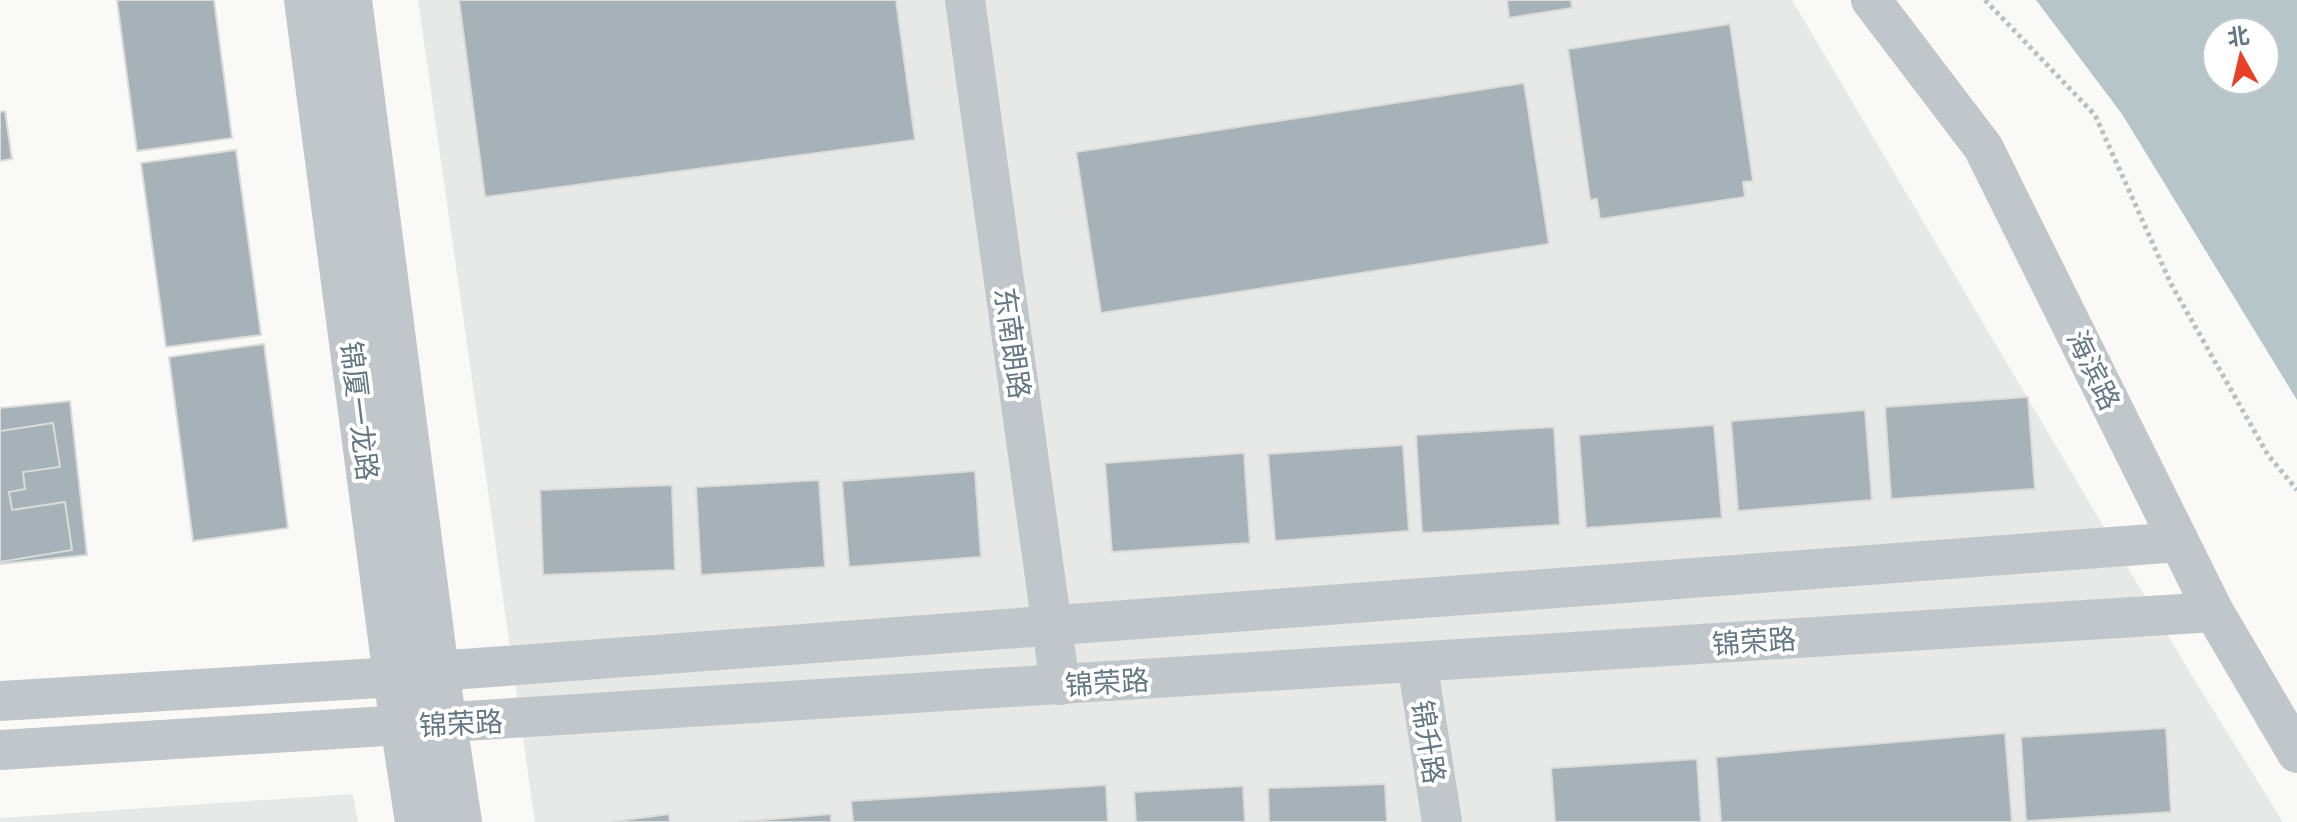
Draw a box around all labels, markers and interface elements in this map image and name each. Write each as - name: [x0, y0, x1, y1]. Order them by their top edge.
- north arrow: [2201, 16, 2281, 96]
- text: 北: [2225, 21, 2251, 52]
- street label: 东南朗路: [988, 285, 1038, 401]
- street label: 海滨路: [2060, 325, 2128, 415]
- street label: 锦厦一龙路: [334, 339, 386, 483]
- street label: 锦荣路: [1711, 621, 1797, 661]
- street label: 锦荣路: [1064, 662, 1150, 702]
- street label: 锦升路: [1405, 698, 1453, 786]
- street label: 锦荣路: [418, 703, 504, 743]

